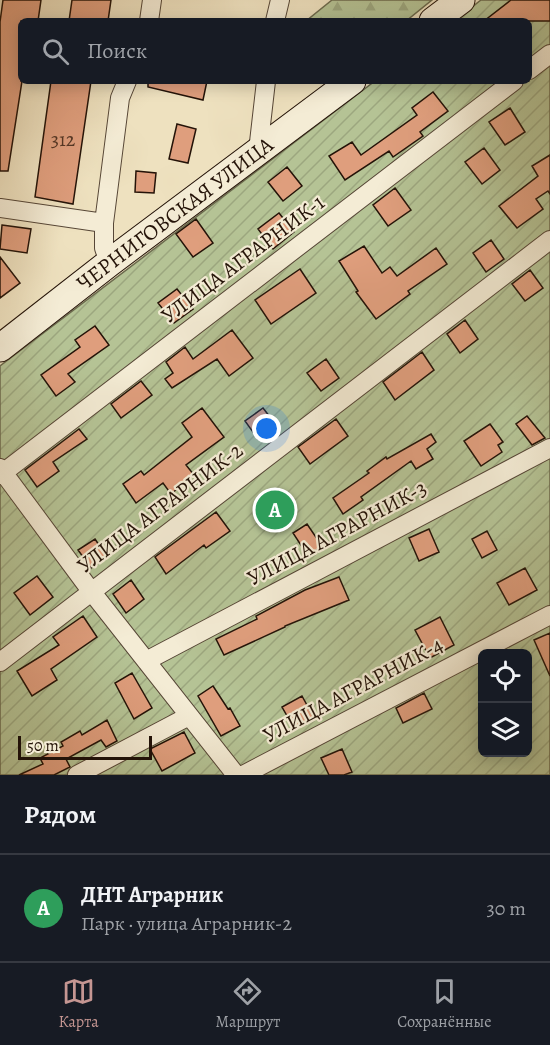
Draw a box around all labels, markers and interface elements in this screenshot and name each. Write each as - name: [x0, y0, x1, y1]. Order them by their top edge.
- search box: [18, 18, 532, 84]
- icon: search: [39, 35, 72, 68]
- text: Поиск: [87, 36, 147, 66]
- house number: 312: [51, 126, 76, 153]
- street label: ЧЕРНИГОВСКАЯ УЛИЦА: [70, 129, 281, 298]
- street label: УЛИЦА АГРАРНИК-1: [155, 188, 331, 330]
- your location: [252, 414, 281, 443]
- street label: УЛИЦА АГРАРНИК-2: [71, 436, 249, 580]
- street label: УЛИЦА АГРАРНИК-3: [242, 473, 432, 593]
- pin: A: [256, 488, 294, 532]
- street label: УЛИЦА АГРАРНИК-4: [258, 630, 448, 750]
- map controls: [478, 649, 532, 757]
- button: locate: [478, 649, 532, 703]
- button: layers: [478, 703, 532, 757]
- scale bar: [18, 733, 152, 760]
- text: 50 m: [27, 735, 59, 757]
- text: Рядом: [24, 797, 96, 832]
- text: ДНТ Аграрник: [81, 880, 223, 910]
- text: A: [37, 895, 50, 922]
- text: 30 m: [486, 895, 526, 922]
- text: Парк · улица Аграрник-2: [81, 910, 292, 937]
- tab: Карта: [58, 975, 99, 1033]
- tab: Маршрут: [216, 975, 280, 1033]
- tab: Сохранённые: [397, 975, 492, 1033]

